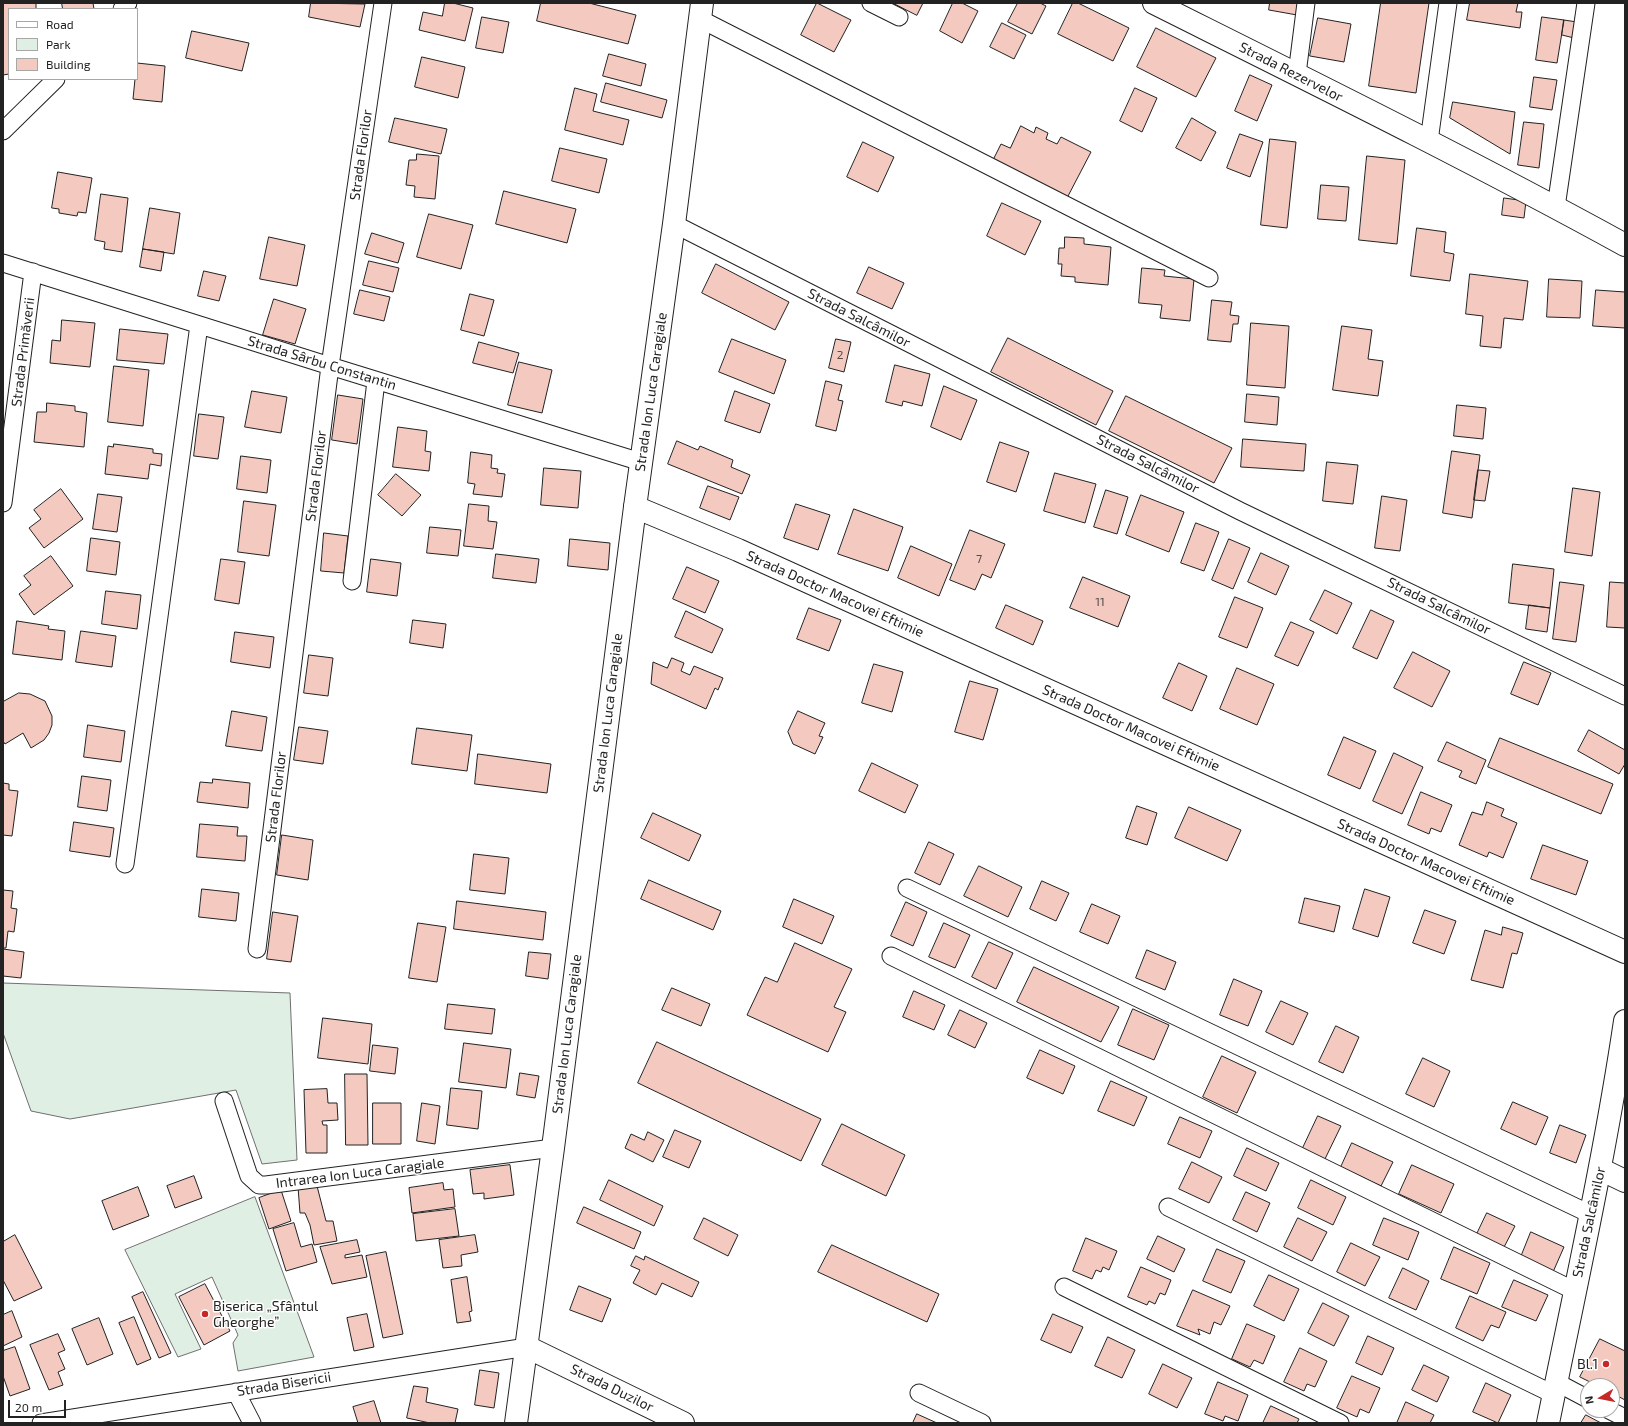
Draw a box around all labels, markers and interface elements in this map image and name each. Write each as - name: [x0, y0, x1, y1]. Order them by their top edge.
- legend: [8, 8, 138, 80]
- text: Road: [46, 17, 74, 31]
- text: Park: [46, 37, 71, 51]
- street label: Strada Rezervelor: [1236, 39, 1346, 105]
- text: Building: [46, 57, 90, 71]
- street label: Strada Florilor: [346, 108, 376, 202]
- street label: Strada Salcâmilor: [805, 285, 913, 351]
- street label: Strada Primăverii: [8, 296, 38, 408]
- street label: Strada Ion Luca Caragiale: [632, 311, 670, 473]
- street label: Strada Sârbu Constantin: [246, 332, 398, 394]
- house number: 2: [837, 348, 843, 362]
- street label: Strada Florilor: [302, 429, 330, 523]
- street label: Strada Salcâmilor: [1094, 431, 1202, 497]
- street label: Strada Doctor Macovei Eftimie: [744, 547, 926, 641]
- house number: 7: [976, 552, 982, 566]
- street label: Strada Salcâmilor: [1385, 574, 1493, 638]
- house number: 11: [1095, 595, 1105, 609]
- street label: Strada Ion Luca Caragiale: [590, 632, 626, 794]
- street label: Strada Doctor Macovei Eftimie: [1040, 681, 1222, 775]
- street label: Strada Florilor: [262, 750, 290, 844]
- street label: Strada Doctor Macovei Eftimie: [1335, 815, 1517, 909]
- street label: Strada Ion Luca Caragiale: [549, 953, 585, 1115]
- street label: Intrarea Ion Luca Caragiale: [275, 1154, 445, 1192]
- street label: Strada Salcâmilor: [1569, 1165, 1609, 1279]
- place label: Biserica „Sfântul Gheorghe”: [213, 1298, 318, 1330]
- marker: Biserica „Sfântul Gheorghe”: [200, 1309, 210, 1319]
- place label: Bl.1: [1577, 1356, 1598, 1372]
- marker: Bl.1: [1601, 1359, 1611, 1369]
- street label: Strada Duzilor: [567, 1361, 657, 1415]
- street label: Strada Bisericii: [236, 1368, 332, 1400]
- north arrow: [1580, 1378, 1620, 1418]
- scale bar: [10, 1392, 68, 1418]
- text: N: [1582, 1395, 1596, 1405]
- text: 20 m: [15, 1400, 42, 1414]

